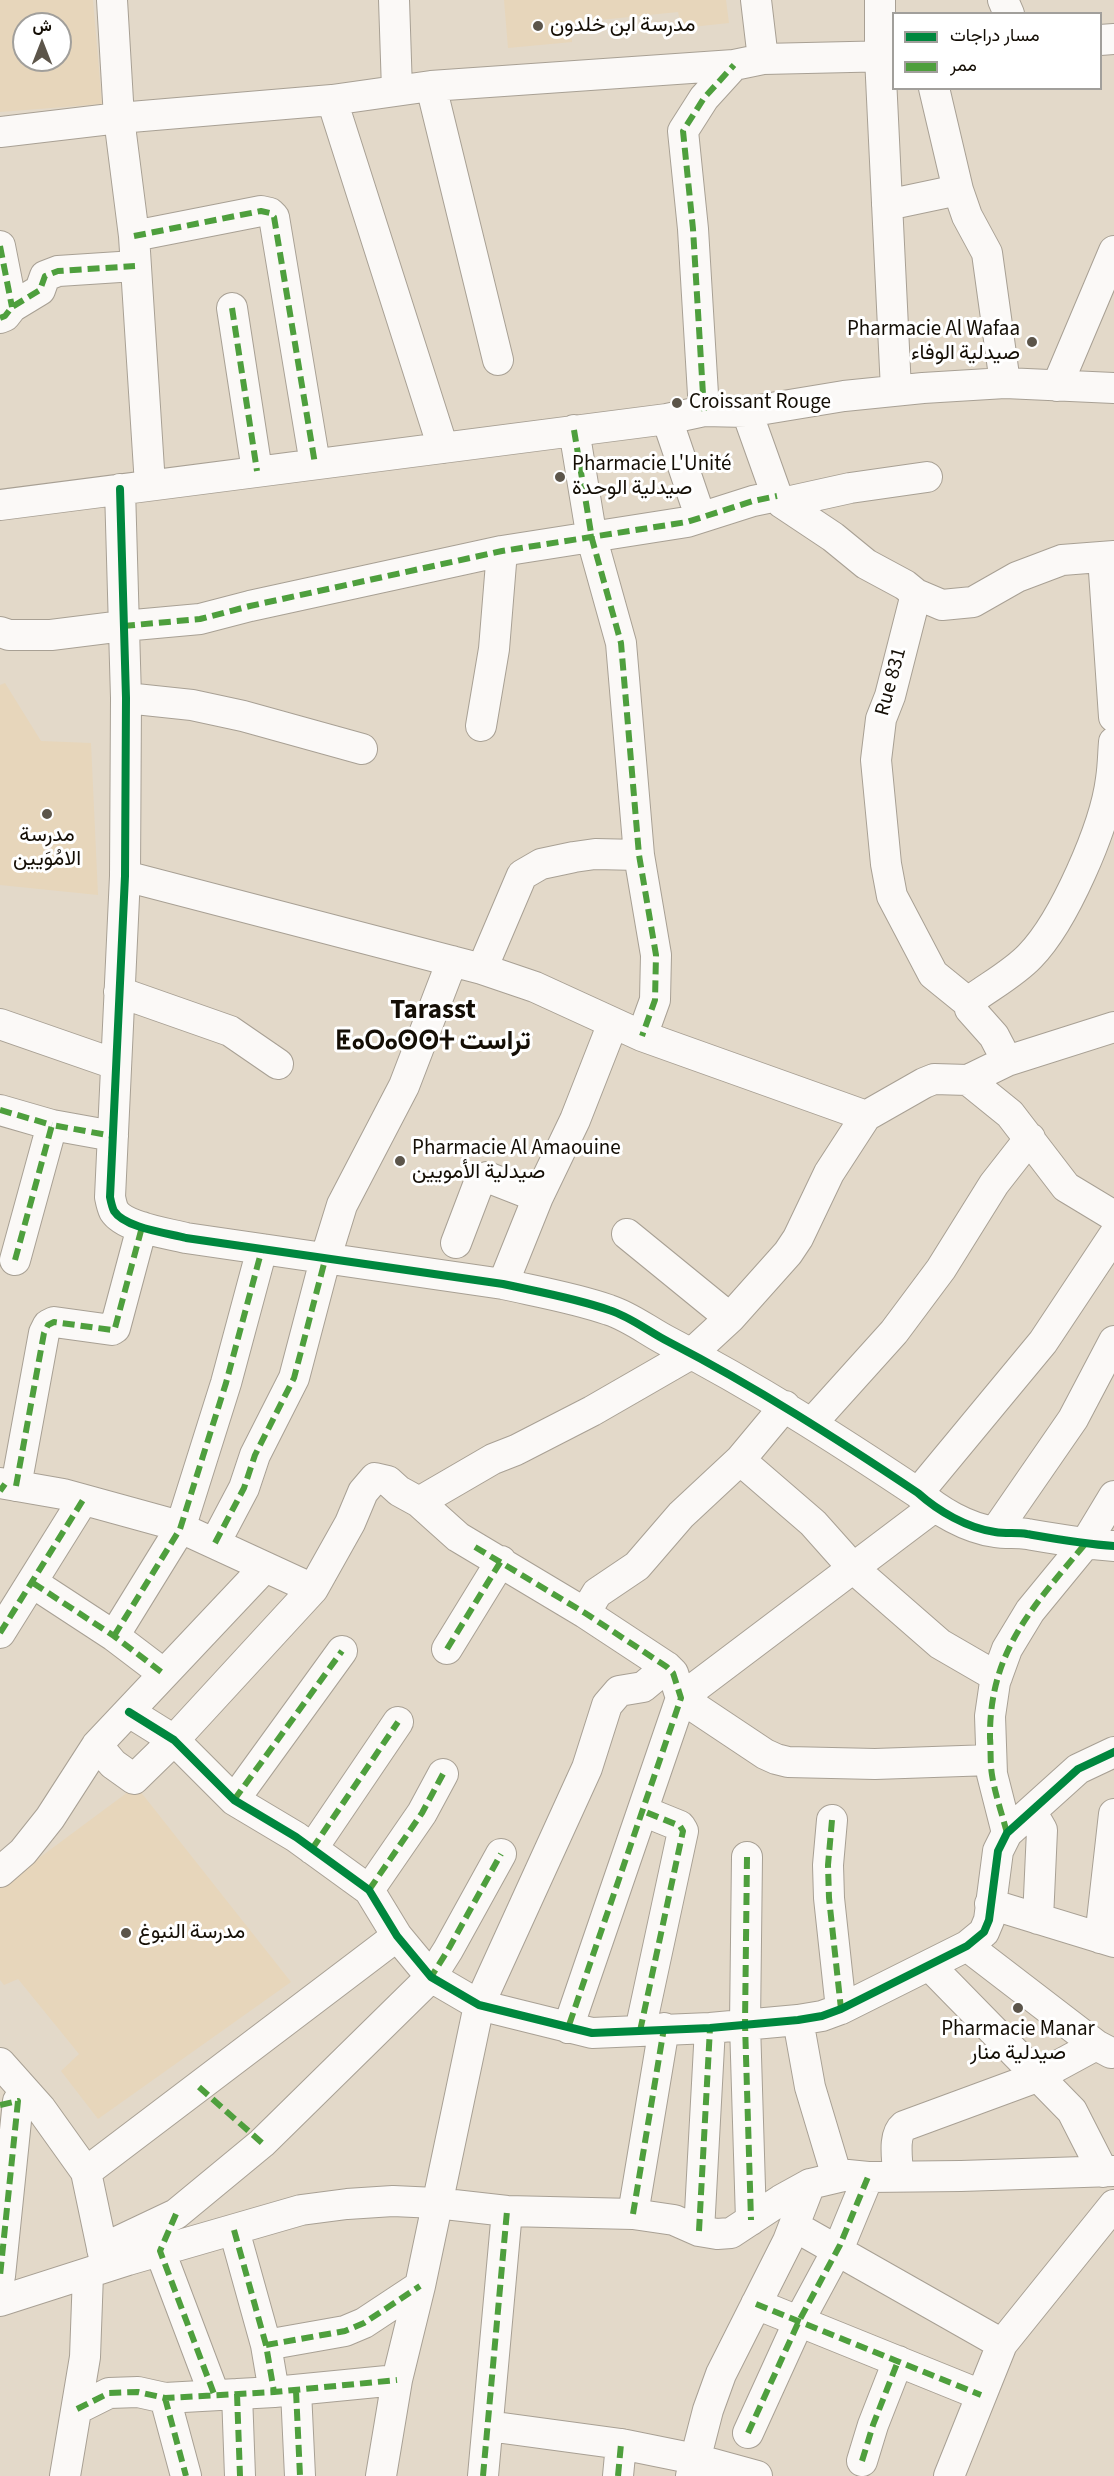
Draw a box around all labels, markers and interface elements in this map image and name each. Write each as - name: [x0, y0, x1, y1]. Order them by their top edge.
- north arrow: [12, 12, 72, 72]
- legend: [892, 12, 1102, 90]
- place label: مدرسة ابن خلدون: [550, 13, 695, 39]
- text: ش: [32, 15, 52, 37]
- marker: مدرسة ابن خلدون: [531, 19, 545, 33]
- text: مسار دراجات: [950, 23, 1040, 48]
- text: ممر: [950, 53, 977, 78]
- place label: Pharmacie Al Wafaa صيدلية الوفاء: [847, 317, 1020, 367]
- marker: Pharmacie Al Wafaa صيدلية الوفاء: [1025, 335, 1039, 349]
- place label: Croissant Rouge: [689, 390, 831, 416]
- marker: Croissant Rouge: [670, 396, 684, 410]
- place label: Pharmacie L'Unité صيدلية الوحدة: [572, 452, 732, 502]
- marker: Pharmacie L'Unité صيدلية الوحدة: [553, 470, 567, 484]
- street label: Rue 831: [871, 645, 913, 719]
- marker: مدرسة الامُوَيين: [40, 807, 54, 821]
- place label: مدرسة الامُوَيين: [13, 823, 81, 873]
- district label: Tarasst ⵟⴰⵔⴰⵙⵙⵜ تراست: [335, 996, 531, 1059]
- place label: Pharmacie Al Amaouine صيدلية الأمويين: [412, 1136, 621, 1186]
- marker: Pharmacie Al Amaouine صيدلية الأمويين: [393, 1154, 407, 1168]
- place label: مدرسة النبوغ: [138, 1920, 245, 1946]
- marker: مدرسة النبوغ: [119, 1926, 133, 1940]
- marker: Pharmacie Manar صيدلية منار: [1011, 2001, 1025, 2015]
- place label: Pharmacie Manar صيدلية منار: [941, 2017, 1095, 2067]

